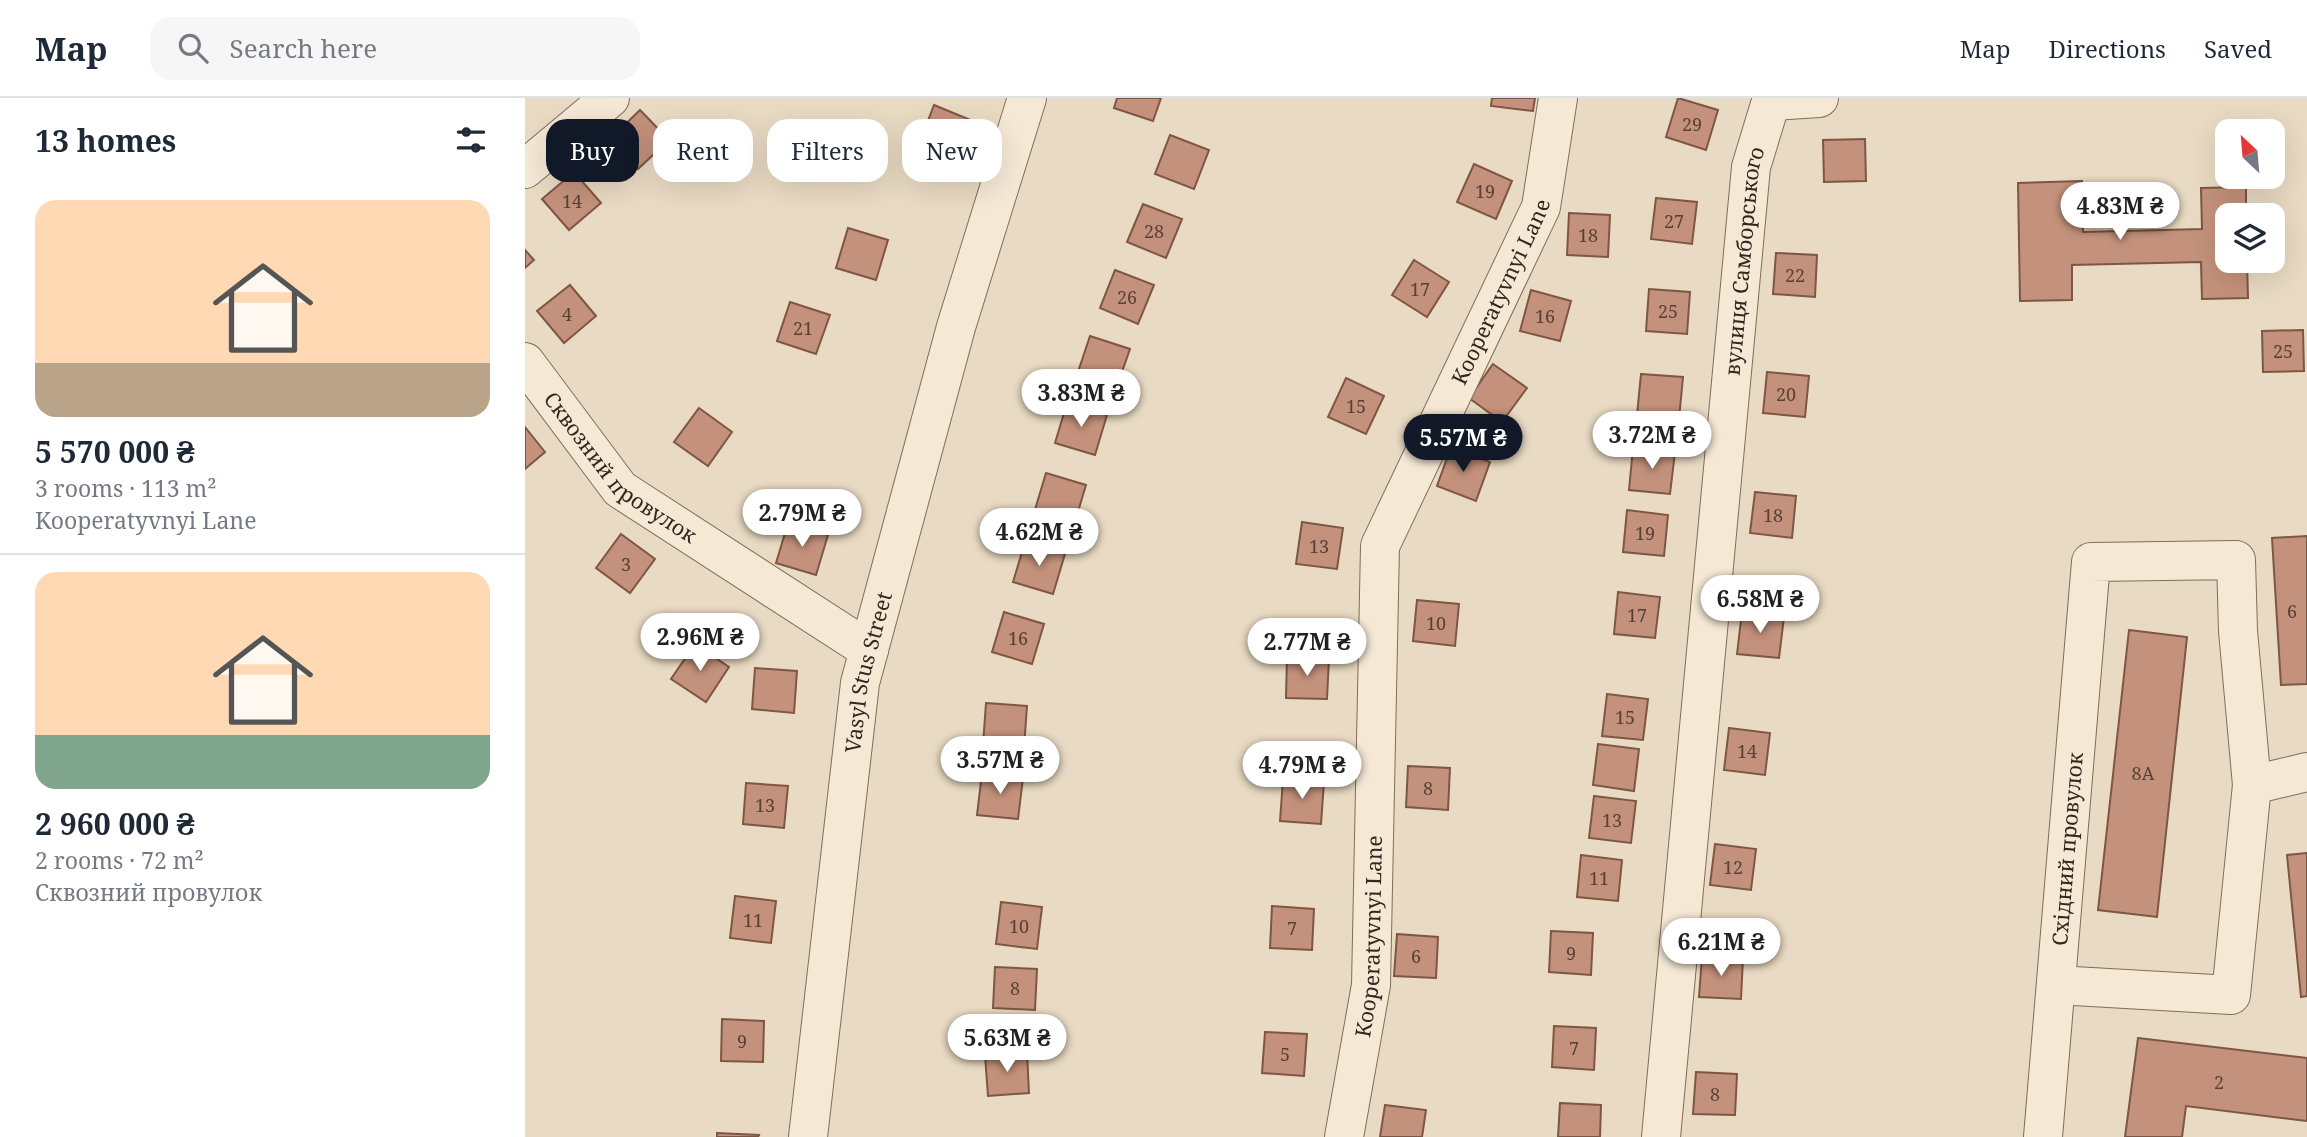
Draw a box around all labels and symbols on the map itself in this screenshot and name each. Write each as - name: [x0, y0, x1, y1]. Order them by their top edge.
- house number: 29: [1682, 112, 1702, 136]
- north arrow: [2215, 119, 2285, 189]
- street label: вулиця Самборського: [1718, 143, 1770, 377]
- house number: 19: [1475, 179, 1495, 203]
- pin: 4.83M ₴: [2055, 183, 2185, 242]
- house number: 14: [562, 189, 582, 213]
- street label: Kooperatyvnyi Lane: [1445, 198, 1556, 389]
- house number: 27: [1664, 209, 1684, 233]
- house number: 28: [1144, 219, 1164, 243]
- house number: 18: [1578, 223, 1598, 247]
- house number: 22: [1785, 263, 1805, 287]
- house number: 17: [1410, 277, 1430, 301]
- house number: 26: [1117, 285, 1137, 309]
- house number: 25: [1658, 299, 1678, 323]
- house number: 4: [562, 302, 572, 326]
- house number: 16: [1535, 304, 1555, 328]
- house number: 21: [793, 316, 813, 340]
- house number: 25: [2273, 339, 2293, 363]
- pin: 3.83M ₴: [1016, 370, 1146, 429]
- house number: 20: [1776, 382, 1796, 406]
- street label: Сквозний провулок: [538, 386, 703, 549]
- house number: 15: [1346, 394, 1366, 418]
- pin: 3.72M ₴: [1587, 412, 1717, 471]
- pin: 5.57M ₴: [1398, 414, 1528, 474]
- pin: 2.79M ₴: [737, 490, 867, 549]
- house number: 18: [1763, 503, 1783, 527]
- pin: 4.62M ₴: [974, 508, 1104, 568]
- house number: 19: [1635, 521, 1655, 545]
- house number: 13: [1309, 534, 1329, 558]
- house number: 3: [621, 552, 631, 576]
- pin: 6.58M ₴: [1695, 575, 1825, 635]
- street label: Vasyl Stus Street: [838, 589, 898, 754]
- house number: 6: [2287, 599, 2297, 623]
- house number: 17: [1627, 603, 1647, 627]
- house number: 10: [1426, 611, 1446, 635]
- pin: 2.96M ₴: [635, 614, 765, 673]
- pin: 2.77M ₴: [1242, 618, 1372, 678]
- house number: 16: [1008, 626, 1028, 650]
- house number: 15: [1615, 705, 1635, 729]
- pin: 3.57M ₴: [935, 736, 1065, 796]
- house number: 14: [1737, 739, 1757, 763]
- pin: 4.79M ₴: [1237, 742, 1367, 801]
- street label: Східний провулок: [2045, 751, 2089, 947]
- house number: 8А: [2132, 761, 2155, 785]
- house number: 8: [1423, 776, 1433, 800]
- house number: 13: [755, 793, 775, 817]
- house number: 13: [1602, 808, 1622, 832]
- street label: Kooperatyvnyi Lane: [1348, 835, 1388, 1039]
- house number: 12: [1723, 855, 1743, 879]
- house number: 11: [1589, 866, 1609, 890]
- house number: 11: [743, 908, 763, 932]
- house number: 10: [1009, 914, 1029, 938]
- house number: 7: [1287, 916, 1297, 940]
- pin: 6.21M ₴: [1656, 918, 1786, 978]
- house number: 9: [1566, 941, 1576, 965]
- house number: 6: [1411, 944, 1421, 968]
- house number: 8: [1010, 976, 1020, 1000]
- pin: 5.63M ₴: [942, 1014, 1072, 1074]
- house number: 9: [737, 1029, 747, 1053]
- house number: 7: [1569, 1036, 1579, 1060]
- house number: 5: [1280, 1042, 1290, 1066]
- house number: 2: [2214, 1070, 2224, 1094]
- house number: 8: [1710, 1082, 1720, 1106]

